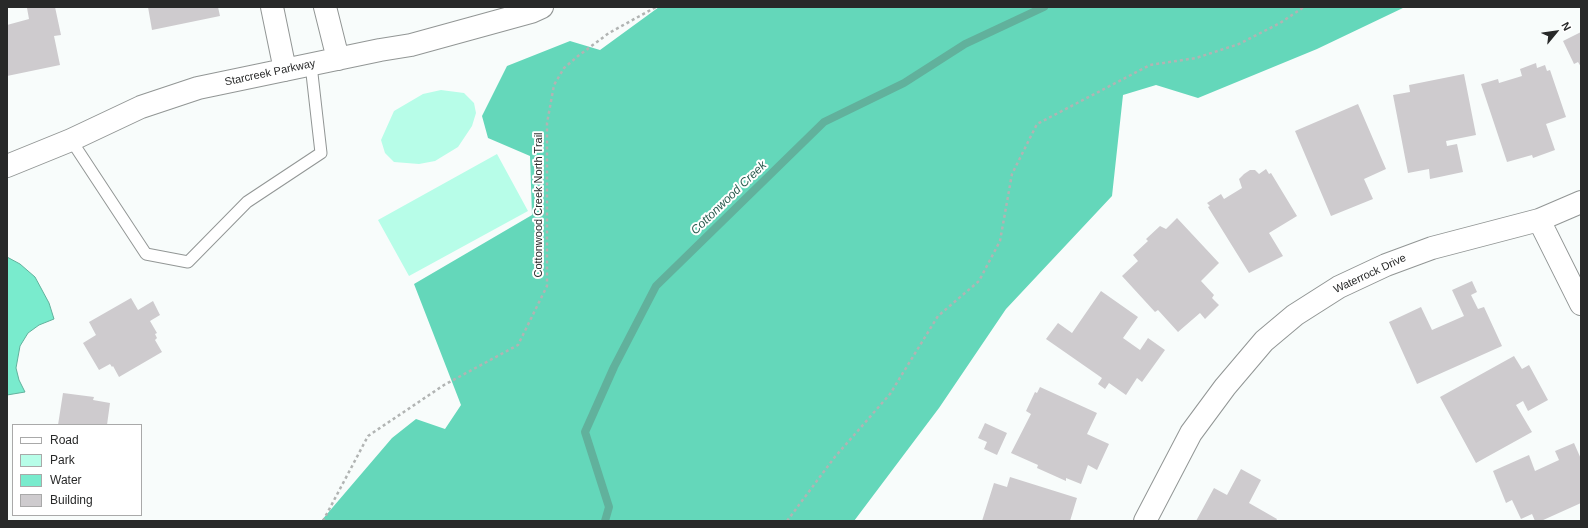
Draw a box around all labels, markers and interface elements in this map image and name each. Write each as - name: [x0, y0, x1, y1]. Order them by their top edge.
- north arrow: [1536, 12, 1576, 52]
- text: N: [1559, 20, 1574, 33]
- street label: Starcreek Parkway: [223, 57, 317, 89]
- street label: Cottonwood Creek North Trail: [532, 132, 546, 278]
- water label: Cottonwood Creek: [688, 158, 770, 238]
- street label: Waterrock Drive: [1332, 251, 1408, 297]
- legend: [12, 424, 142, 516]
- text: Road: [50, 433, 79, 447]
- text: Park: [50, 453, 75, 467]
- text: Water: [50, 473, 82, 487]
- text: Building: [50, 493, 93, 507]

